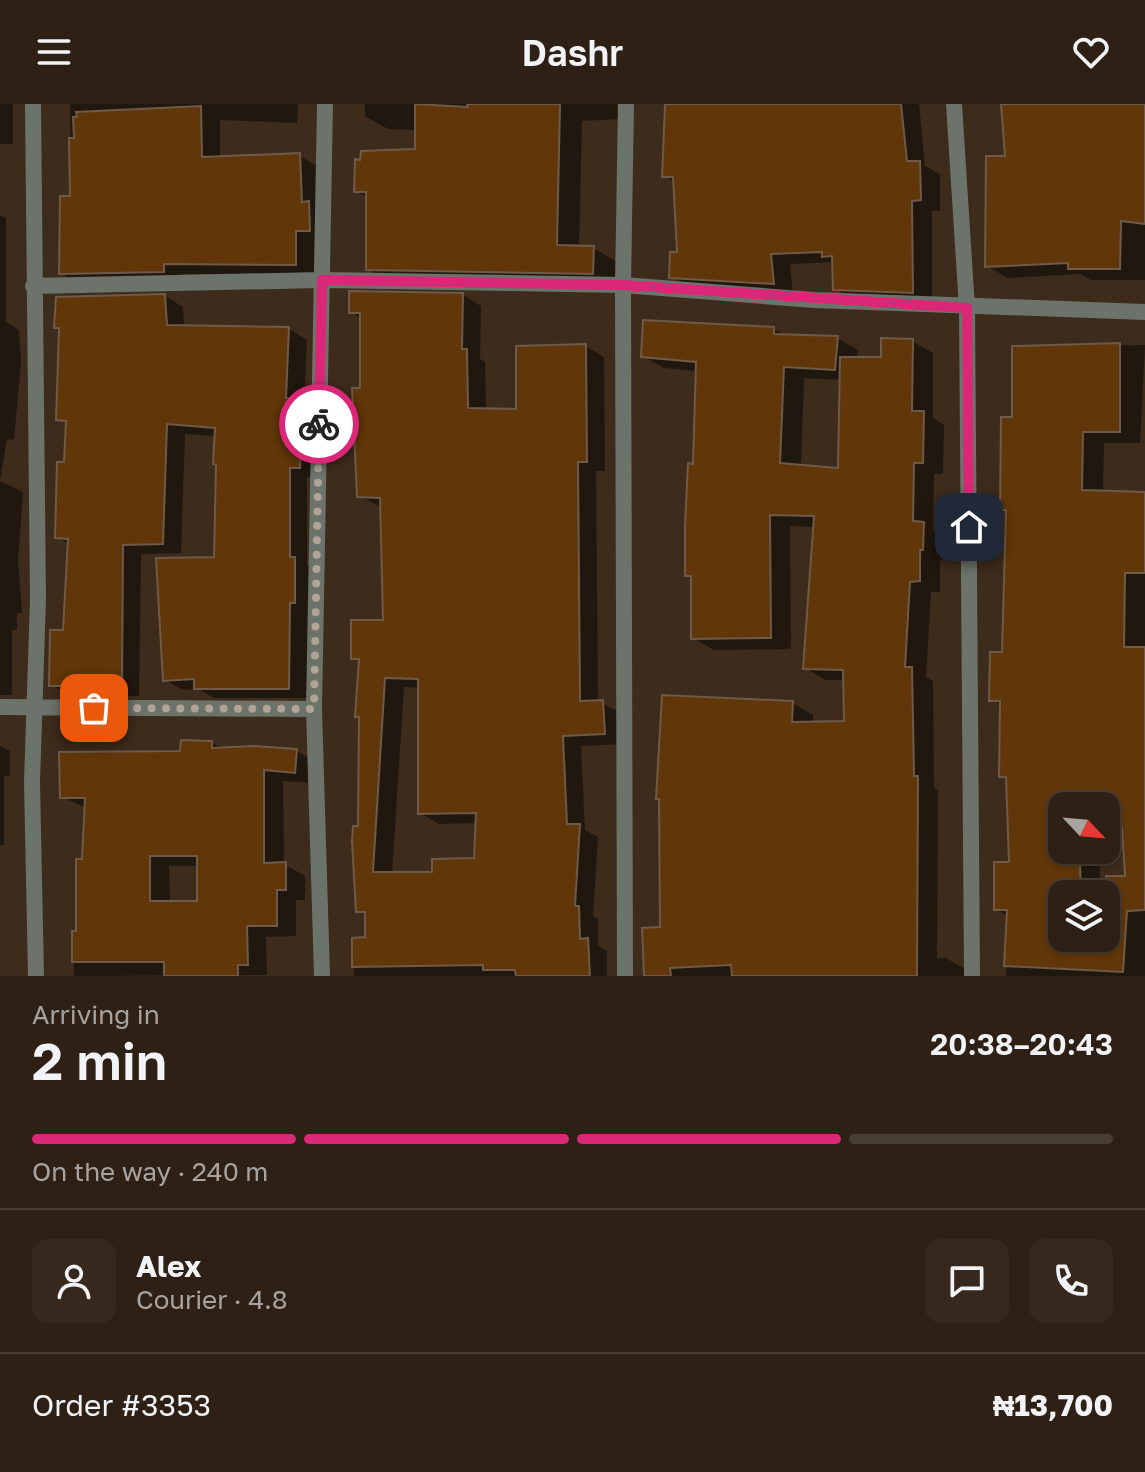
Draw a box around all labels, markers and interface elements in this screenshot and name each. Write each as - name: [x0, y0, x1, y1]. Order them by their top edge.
- icon: menu: [32, 30, 76, 74]
- icon: heart: [1069, 30, 1113, 74]
- text: Dashr: [522, 31, 623, 74]
- courier: [279, 384, 359, 464]
- icon: bike: [297, 402, 341, 446]
- pin: [935, 493, 1003, 561]
- icon: home: [947, 505, 991, 549]
- pin: [60, 674, 128, 742]
- icon: bag: [72, 686, 116, 730]
- north arrow: [1048, 792, 1120, 864]
- map controls: [1048, 792, 1120, 952]
- button: layers: [1048, 880, 1120, 952]
- text: Arriving in: [32, 999, 160, 1030]
- text: 20:38–20:43: [930, 1026, 1113, 1062]
- text: 2 min: [32, 1029, 167, 1091]
- text: On the way · 240 m: [32, 1156, 268, 1187]
- button: person: [32, 1239, 116, 1323]
- button: chat: [925, 1239, 1009, 1323]
- button: phone: [1029, 1239, 1113, 1323]
- text: Alex: [136, 1248, 201, 1284]
- text: Courier · 4.8: [136, 1284, 288, 1315]
- text: Order #3353: [32, 1387, 211, 1423]
- text: ₦13,700: [993, 1387, 1113, 1423]

